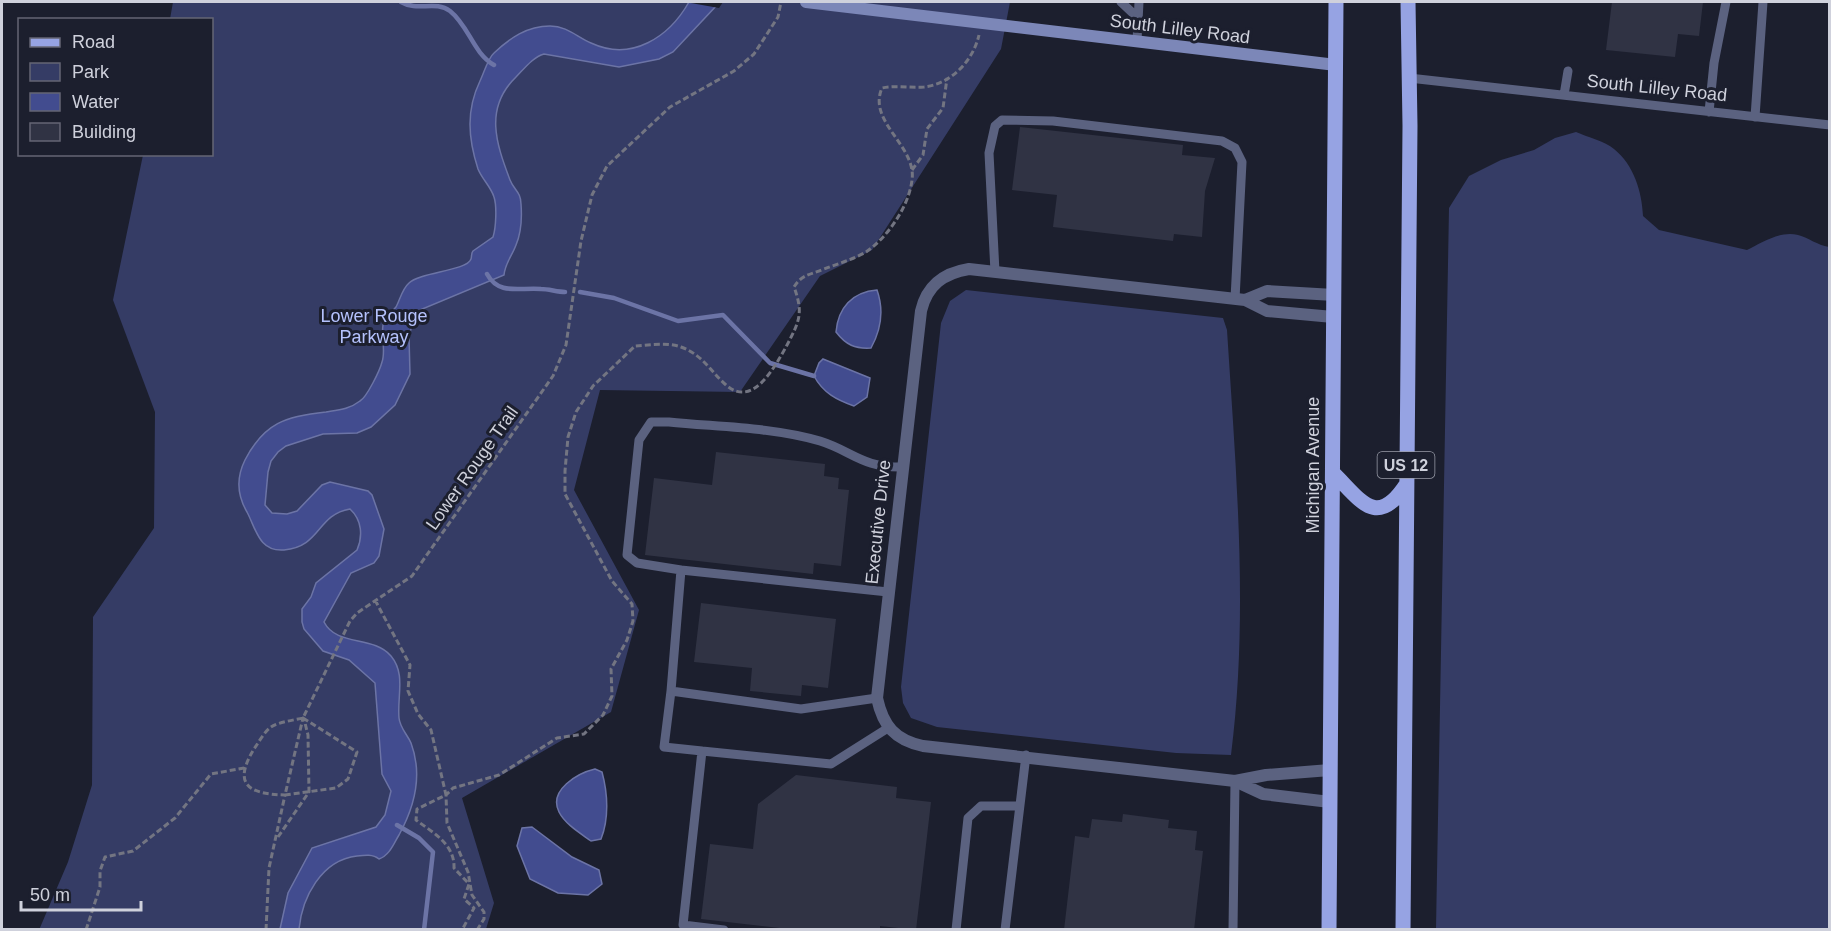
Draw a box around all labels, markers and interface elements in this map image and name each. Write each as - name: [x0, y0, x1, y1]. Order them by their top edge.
- street label: South Lilley Road: [1109, 10, 1251, 48]
- legend: [18, 18, 213, 156]
- text: Road: [72, 32, 115, 52]
- text: Park: [72, 62, 110, 82]
- street label: South Lilley Road: [1586, 71, 1728, 105]
- text: Water: [72, 92, 119, 112]
- text: Building: [72, 122, 136, 142]
- park label: Lower Rouge Parkway: [320, 306, 428, 347]
- street label: Michigan Avenue: [1303, 397, 1323, 533]
- street label: Lower Rouge Trail: [422, 402, 522, 534]
- road number: US 12: [1378, 452, 1434, 478]
- street label: Executive Drive: [862, 459, 894, 585]
- scale bar: [21, 874, 141, 912]
- text: 50 m: [30, 885, 70, 905]

